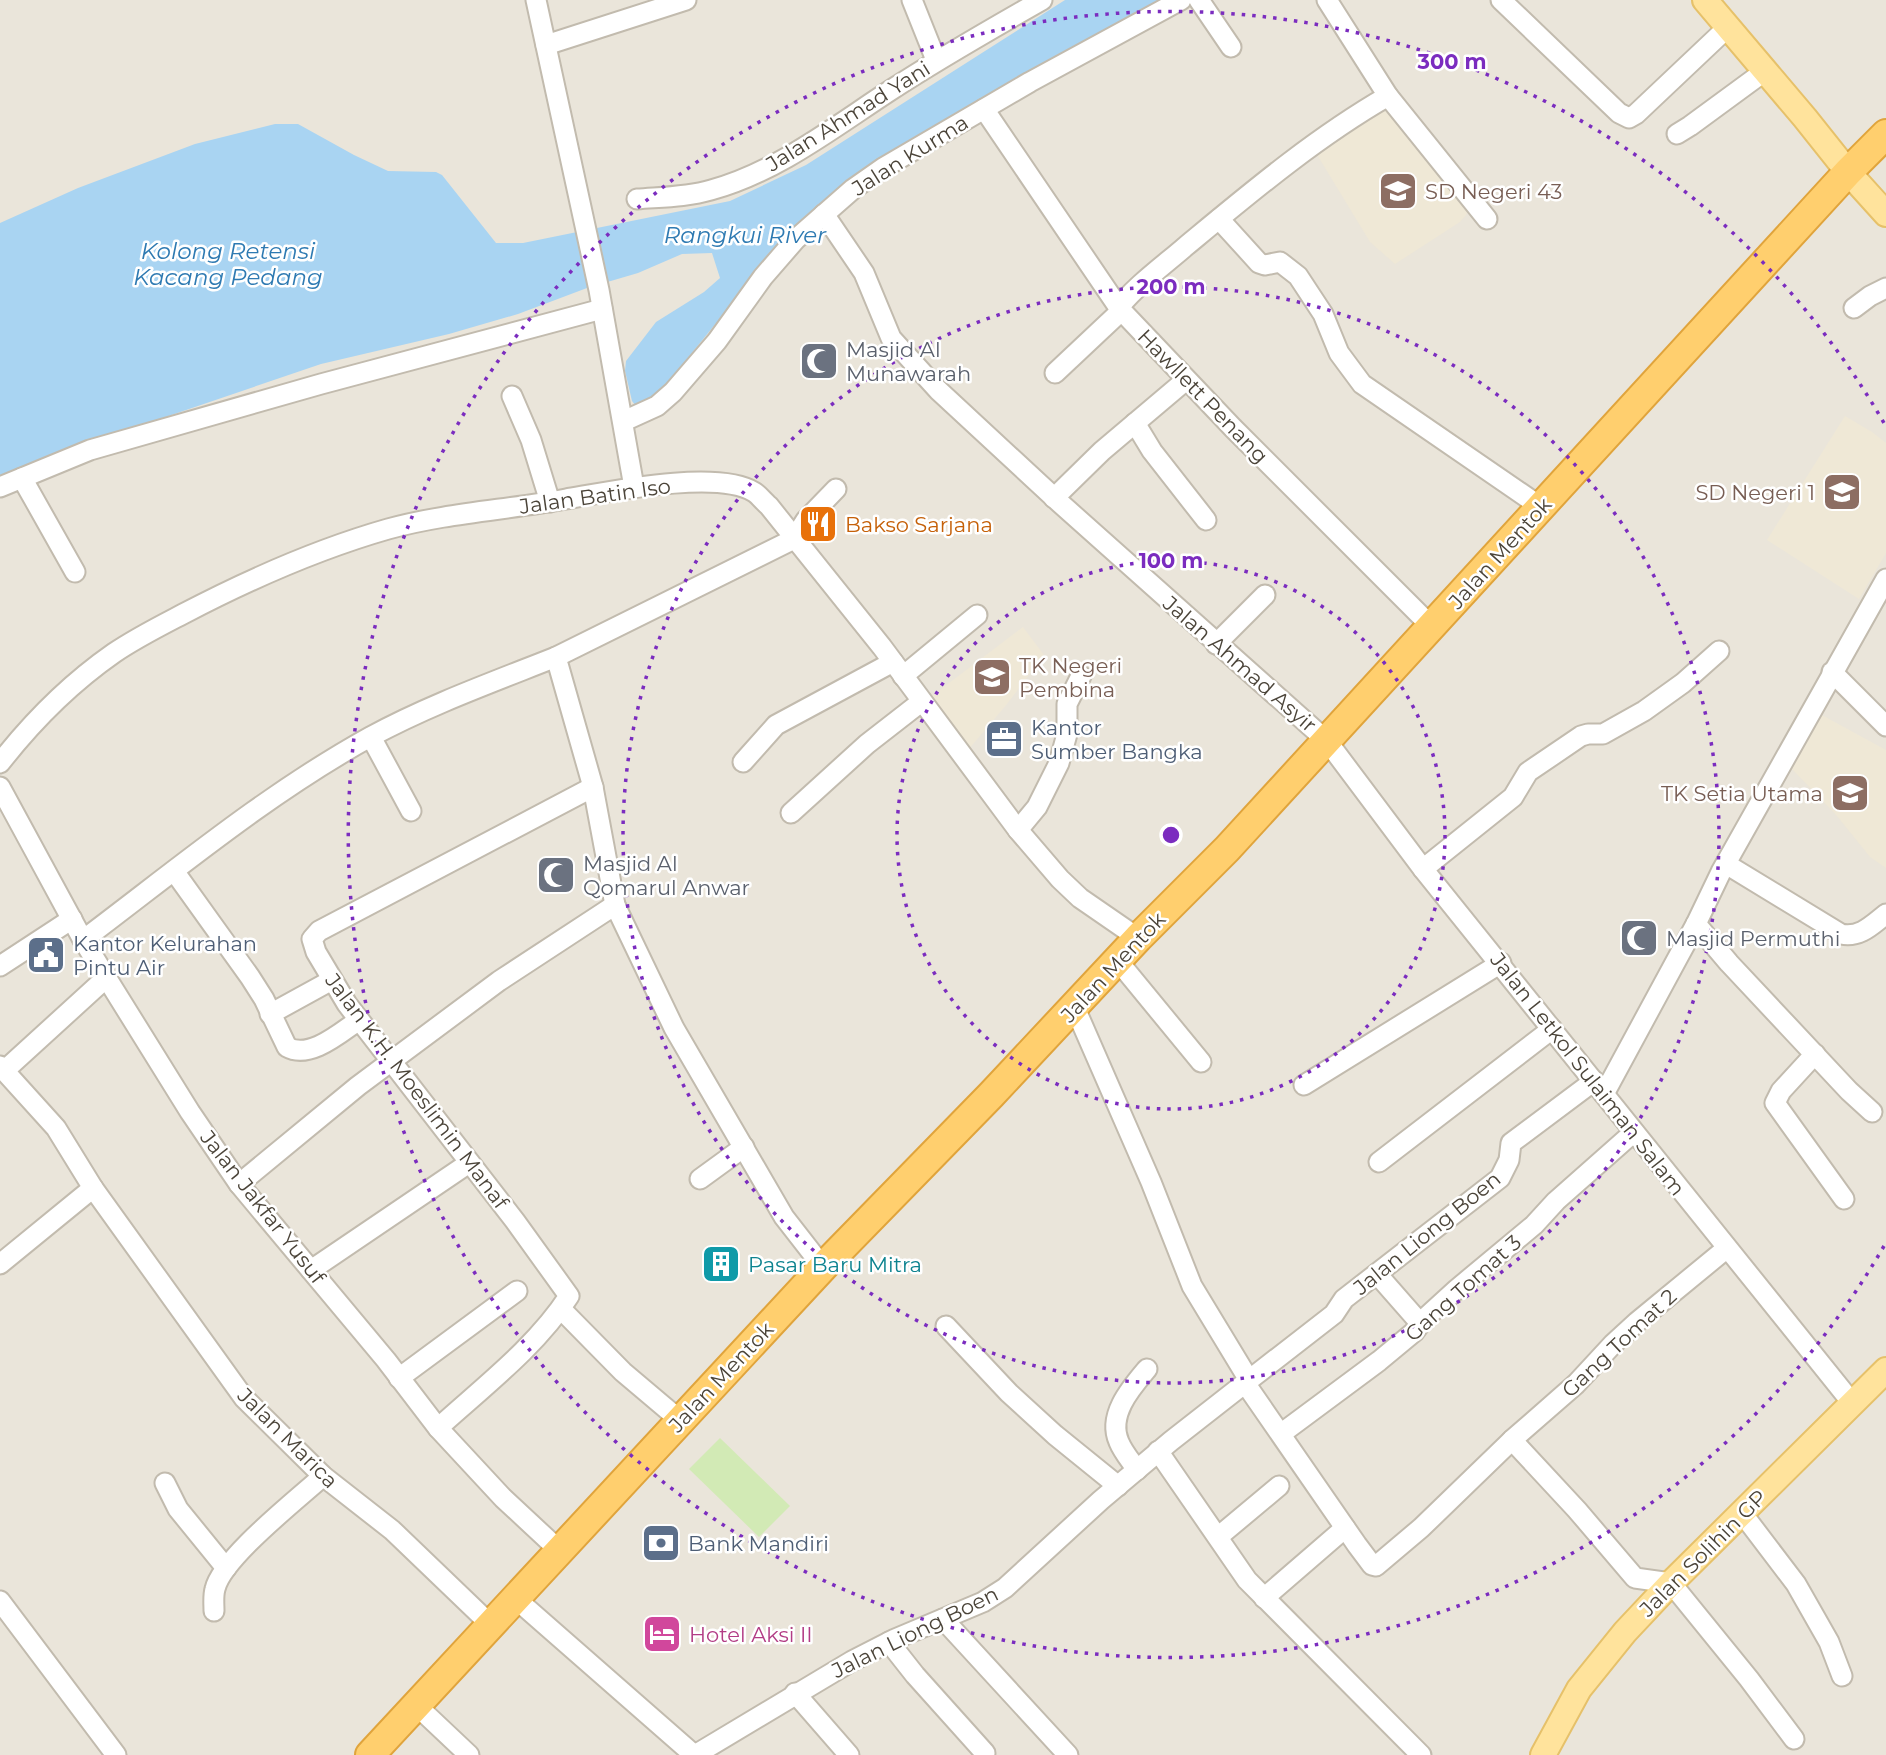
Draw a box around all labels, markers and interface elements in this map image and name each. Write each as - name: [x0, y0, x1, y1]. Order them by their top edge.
- text: 300 m: [1417, 49, 1486, 74]
- street label: Jalan Ahmad Yani: [761, 55, 935, 177]
- street label: Jalan Kurma: [846, 109, 973, 201]
- school or university icon: SD Negeri 43: [1377, 170, 1419, 212]
- place label: SD Negeri 43: [1425, 179, 1562, 204]
- water label: Rangkui River: [664, 221, 827, 249]
- water label: Kolong Retensi Kacang Pedang: [133, 237, 323, 291]
- text: 200 m: [1137, 274, 1205, 299]
- street label: Hawllett Penang: [1133, 324, 1273, 468]
- place label: Masjid Al Munawarah: [846, 337, 971, 386]
- mosque icon: Masjid Al Munawarah: [798, 340, 840, 382]
- school or university icon: SD Negeri 1: [1821, 471, 1863, 513]
- street label: Jalan Batin Iso: [517, 473, 672, 519]
- place label: SD Negeri 1: [1695, 480, 1815, 505]
- street label: Jalan Mentok: [1443, 492, 1557, 615]
- restaurant icon: Bakso Sarjana: [797, 503, 839, 545]
- place label: Bakso Sarjana: [845, 512, 993, 537]
- text: 100 m: [1139, 548, 1203, 573]
- street label: Jalan Ahmad Asyir: [1157, 590, 1322, 737]
- place label: TK Negeri Pembina: [1019, 653, 1122, 702]
- school or university icon: TK Negeri Pembina: [971, 656, 1013, 698]
- place label: Kantor Sumber Bangka: [1031, 715, 1203, 764]
- office icon: Kantor Sumber Bangka: [983, 718, 1025, 760]
- school or university icon: TK Setia Utama: [1829, 772, 1871, 814]
- place label: TK Setia Utama: [1661, 781, 1823, 806]
- centre of rings: [1159, 823, 1183, 847]
- place label: Masjid Al Qomarul Anwar: [583, 851, 750, 900]
- mosque icon: Masjid Al Qomarul Anwar: [535, 854, 577, 896]
- street label: Jalan Mentok: [1055, 906, 1171, 1028]
- mosque icon: Masjid Permuthi: [1618, 917, 1660, 959]
- place label: Masjid Permuthi: [1666, 926, 1840, 951]
- place label: Kantor Kelurahan Pintu Air: [73, 931, 257, 980]
- public building icon: Kantor Kelurahan Pintu Air: [25, 934, 67, 976]
- street label: Jalan Letkol Sulaiman Salam: [1485, 947, 1691, 1200]
- street label: Jalan K.H. Moeslimin Manaf: [320, 968, 514, 1214]
- street label: Jalan Jakfar Yusuf: [195, 1125, 331, 1289]
- street label: Jalan Liong Boen: [1348, 1166, 1506, 1301]
- street label: Gang Tomat 3: [1400, 1229, 1526, 1347]
- building icon: Pasar Baru Mitra: [700, 1243, 742, 1285]
- place label: Pasar Baru Mitra: [748, 1252, 922, 1277]
- street label: Gang Tomat 2: [1557, 1284, 1681, 1402]
- street label: Jalan Mentok: [663, 1316, 779, 1438]
- street label: Jalan Marica: [232, 1382, 343, 1493]
- street label: Jalan Solihin GP: [1634, 1484, 1772, 1622]
- bank icon: Bank Mandiri: [640, 1522, 682, 1564]
- place label: Bank Mandiri: [688, 1531, 829, 1556]
- street label: Jalan Liong Boen: [827, 1581, 1002, 1684]
- hotel icon: Hotel Aksi II: [641, 1613, 683, 1655]
- place label: Hotel Aksi II: [689, 1622, 813, 1647]

